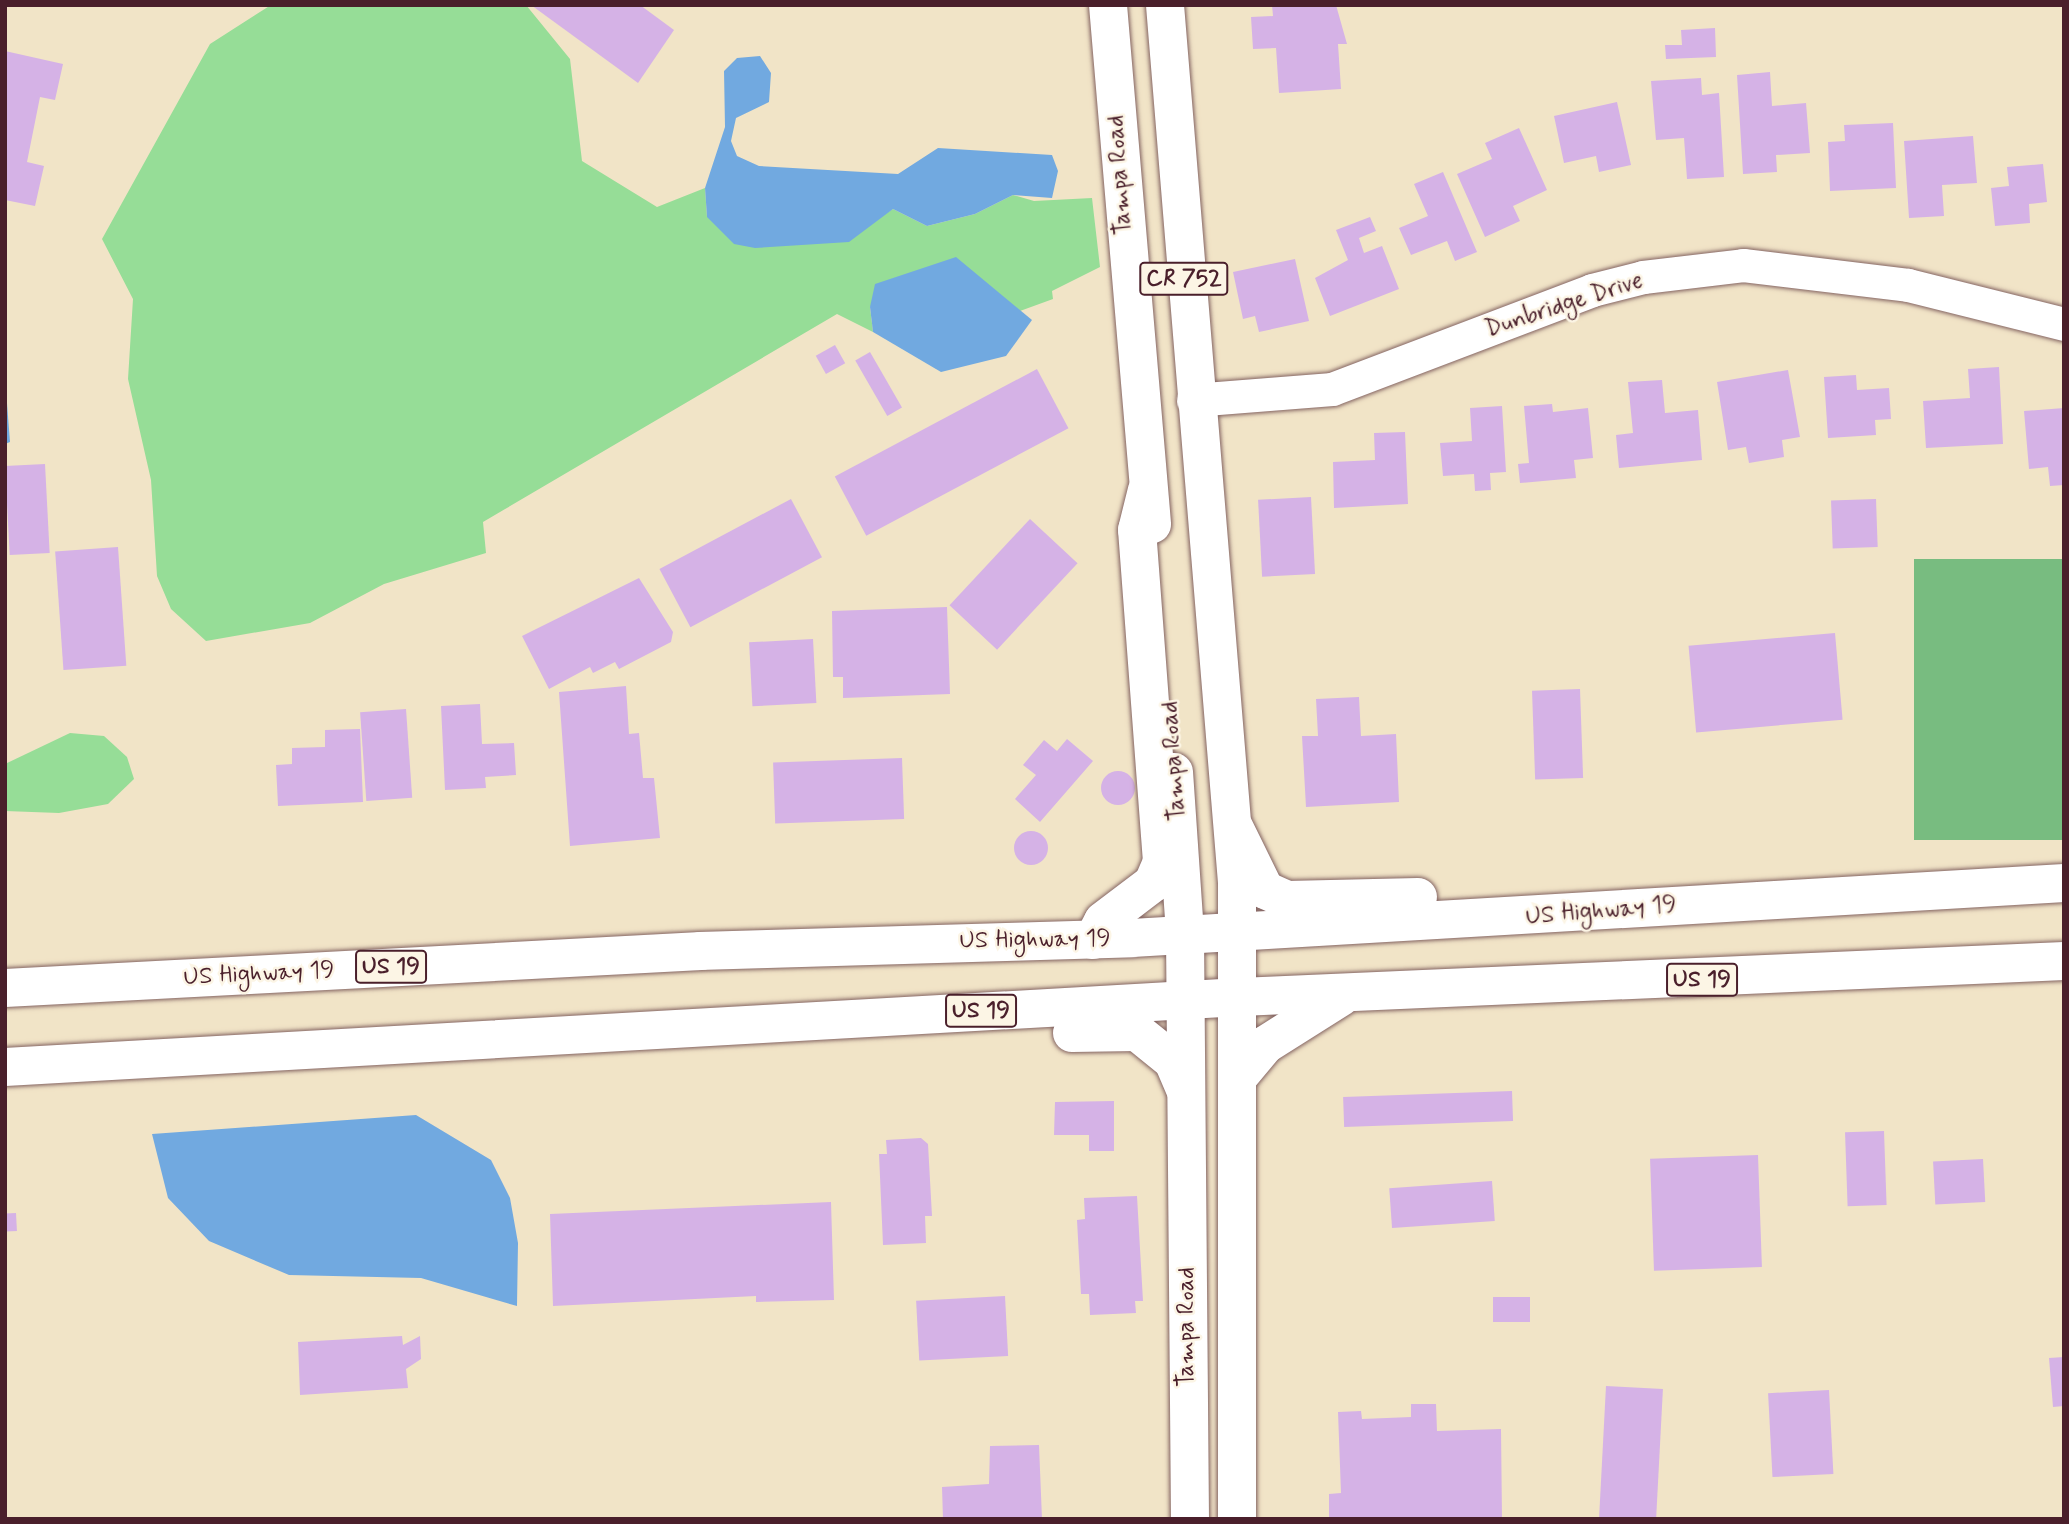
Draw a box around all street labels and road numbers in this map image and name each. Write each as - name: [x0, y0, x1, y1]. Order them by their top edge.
- street label: Tampa Road: [1101, 114, 1139, 236]
- road number: CR 752: [1138, 260, 1230, 298]
- street label: Dunbridge Drive: [1481, 266, 1647, 344]
- street label: Tampa Road: [1155, 700, 1193, 822]
- street label: US Highway 19: [1525, 890, 1677, 932]
- street label: US Highway 19: [959, 924, 1111, 956]
- road number: US 19: [354, 948, 428, 986]
- street label: US Highway 19: [183, 956, 335, 992]
- road number: US 19: [1665, 960, 1739, 1000]
- road number: US 19: [944, 992, 1018, 1030]
- street label: Tampa Road: [1173, 1267, 1201, 1387]

